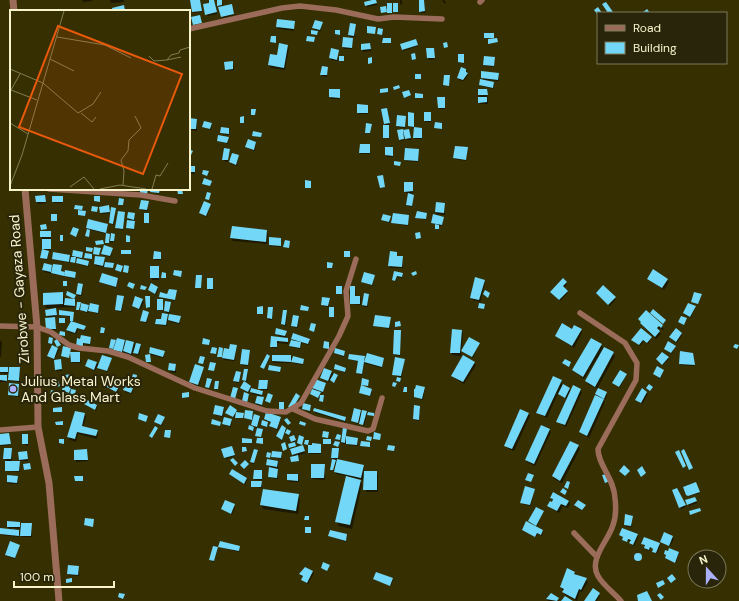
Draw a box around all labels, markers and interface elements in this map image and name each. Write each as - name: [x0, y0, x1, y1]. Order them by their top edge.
- inset map: [10, 10, 190, 190]
- legend: [597, 12, 727, 64]
- text: Road: [633, 20, 661, 36]
- text: Building: [633, 40, 677, 56]
- street label: Zirobwe - Gayaza Road: [5, 214, 33, 364]
- place label: Julius Metal Works And Glass Mart: [21, 372, 141, 406]
- marker: Julius Metal Works And Glass Mart: [8, 384, 18, 394]
- north arrow: [687, 549, 727, 589]
- text: N: [697, 552, 710, 568]
- scale bar: [14, 563, 114, 589]
- text: 100 m: [20, 569, 54, 585]

